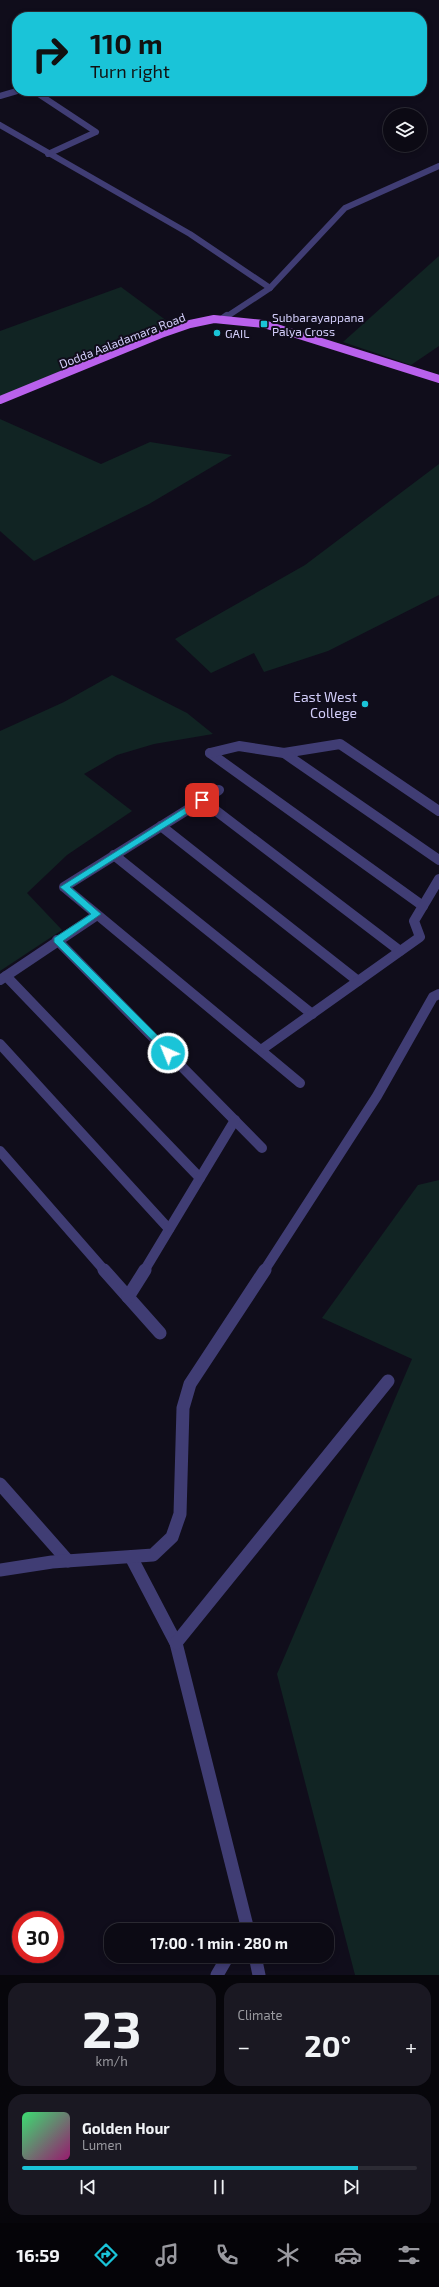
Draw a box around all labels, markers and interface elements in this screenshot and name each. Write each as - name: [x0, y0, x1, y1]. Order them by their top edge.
- text: 110 m: [90, 26, 163, 60]
- icon: right: [24, 28, 76, 80]
- text: Turn right: [90, 60, 170, 82]
- map controls: [383, 108, 427, 152]
- button: layers: [383, 108, 427, 152]
- street label: Dodda Aaladamara Road: [57, 309, 187, 371]
- place label: Subbarayappana Palya Cross: [272, 310, 364, 338]
- marker: Subbarayappana Palya Cross: [259, 319, 269, 329]
- place label: GAIL: [225, 326, 249, 340]
- marker: GAIL: [212, 328, 222, 338]
- place label: East West College: [293, 688, 357, 721]
- marker: East West College: [360, 699, 370, 709]
- pin: [185, 783, 219, 817]
- icon: arrive: [191, 789, 213, 811]
- position arrow: [147, 1032, 189, 1074]
- speed limit sign: 30: [12, 1911, 64, 1963]
- text: 17:00 · 1 min · 280 m: [150, 1934, 288, 1952]
- text: 23: [82, 1996, 142, 2058]
- text: Climate: [238, 2007, 282, 2023]
- text: 20°: [304, 2027, 351, 2063]
- text: −: [238, 2033, 250, 2059]
- text: +: [405, 2033, 417, 2059]
- text: km/h: [96, 2053, 128, 2069]
- text: Golden Hour: [82, 2119, 170, 2137]
- text: Lumen: [82, 2137, 122, 2153]
- icon: previous: [77, 2176, 99, 2198]
- icon: pause: [208, 2176, 230, 2198]
- icon: next: [340, 2176, 362, 2198]
- icon: directions: [92, 2241, 120, 2269]
- icon: music: [153, 2241, 181, 2269]
- icon: phone: [213, 2241, 241, 2269]
- icon: climate: [274, 2241, 302, 2269]
- icon: car: [334, 2241, 362, 2269]
- icon: filters: [395, 2241, 423, 2269]
- text: 16:59: [16, 2244, 60, 2266]

